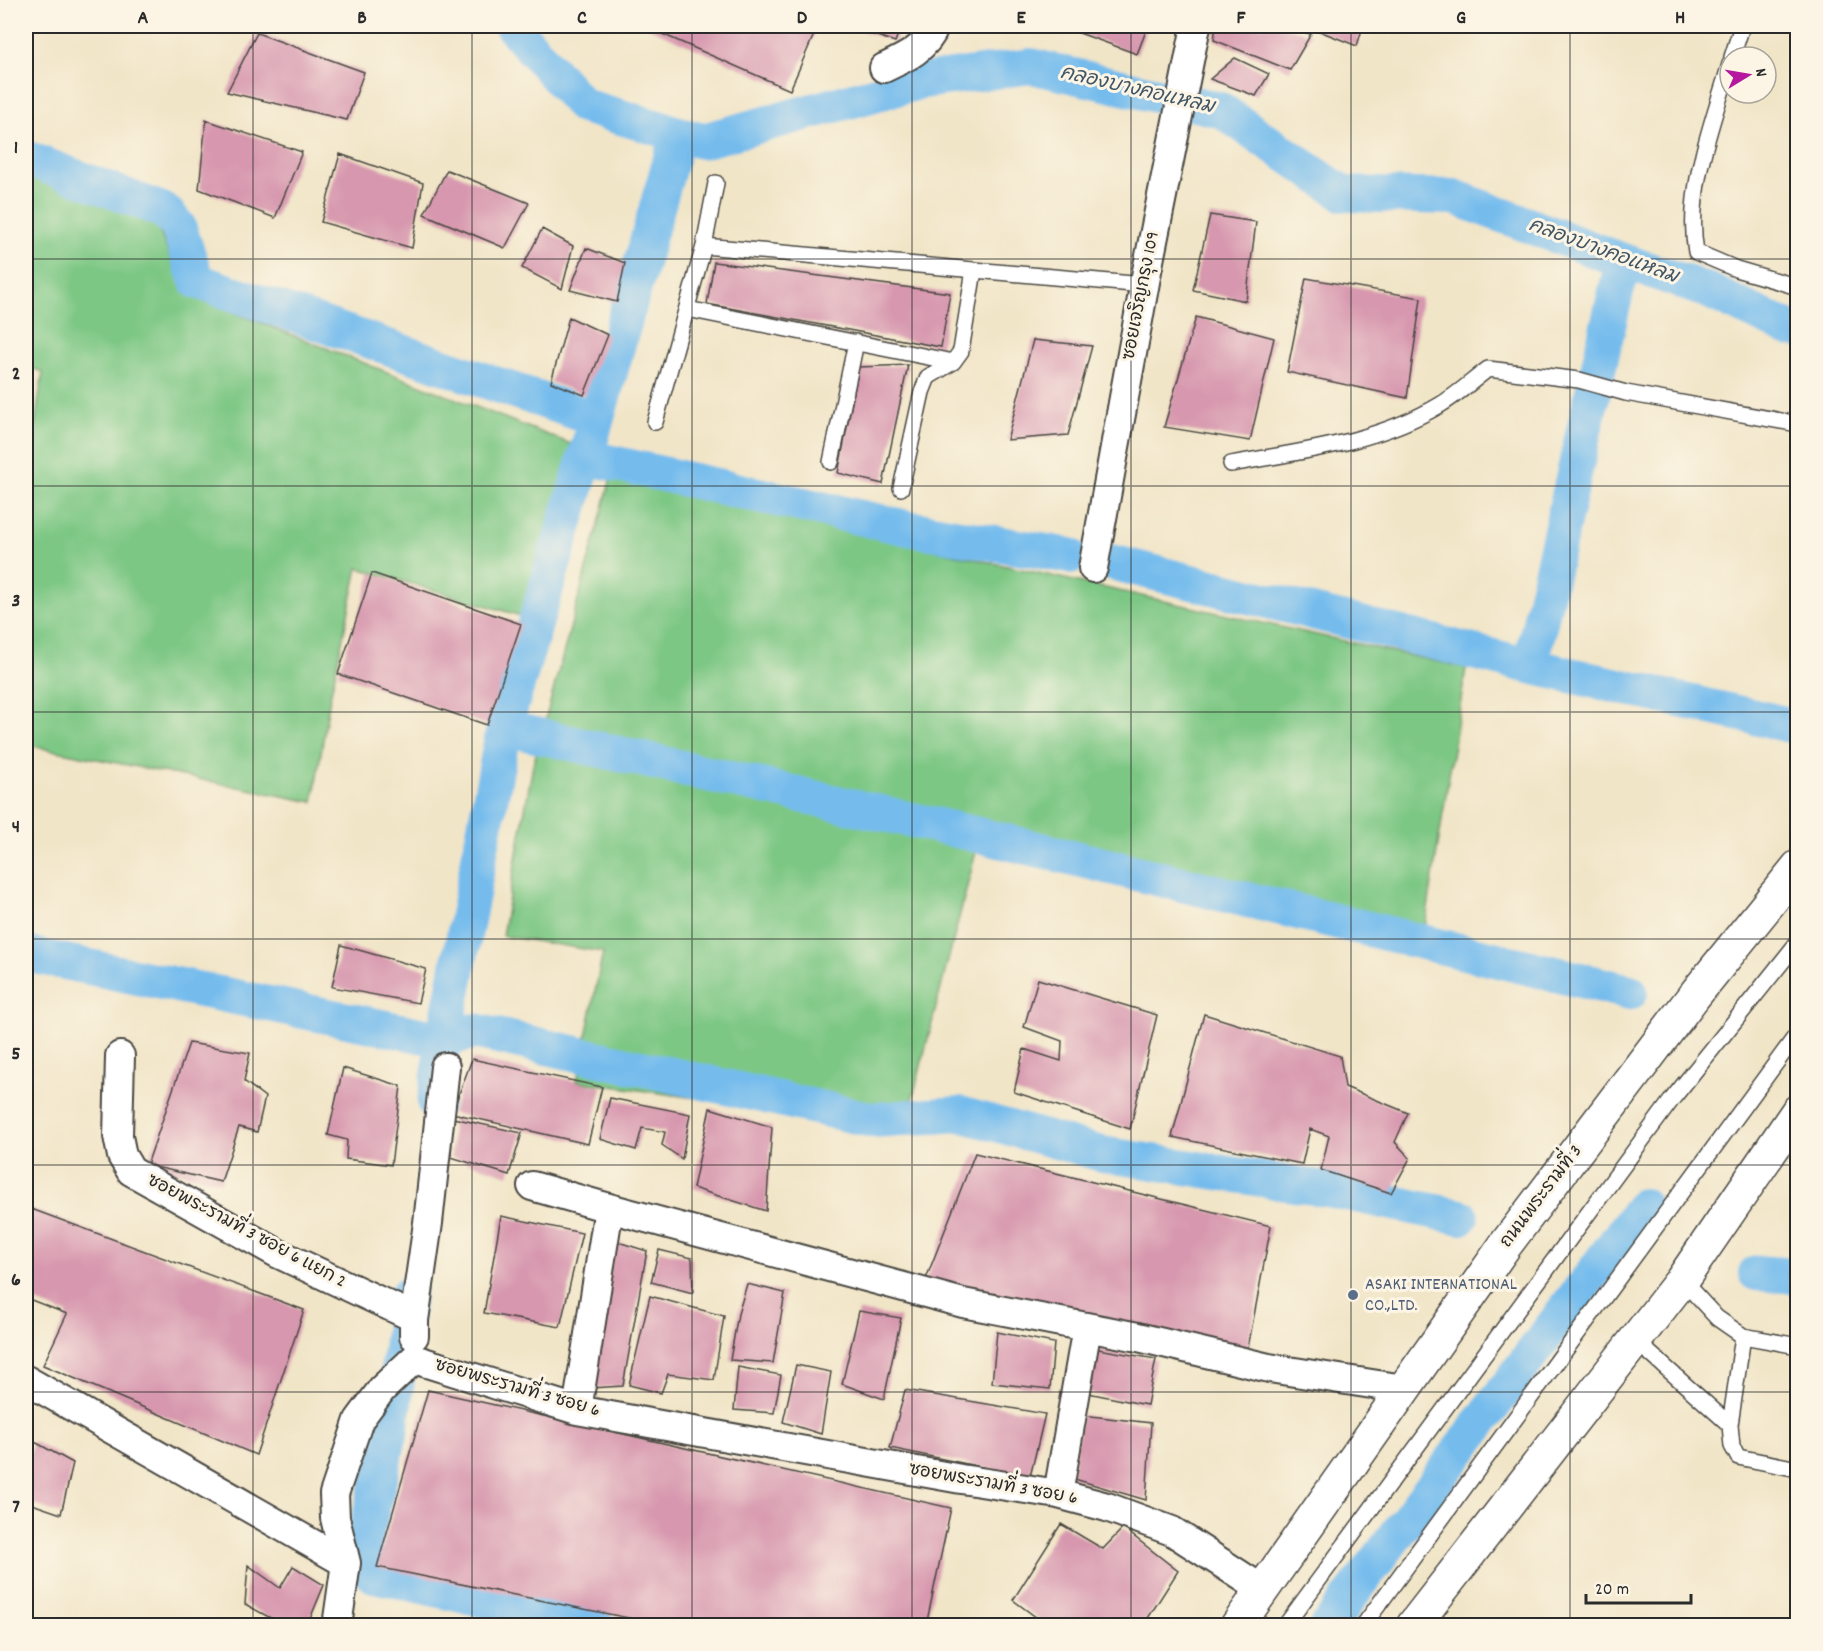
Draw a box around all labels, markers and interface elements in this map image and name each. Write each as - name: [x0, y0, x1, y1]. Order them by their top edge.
- text: A: [138, 5, 149, 33]
- text: B: [357, 5, 367, 33]
- text: C: [577, 5, 587, 33]
- text: D: [797, 5, 808, 33]
- text: E: [1016, 5, 1026, 33]
- text: F: [1237, 5, 1247, 33]
- text: G: [1456, 5, 1466, 33]
- text: H: [1675, 5, 1685, 33]
- north arrow: [1718, 45, 1778, 105]
- water label: คลองบางคอแหลม: [1057, 60, 1218, 123]
- text: N: [1748, 67, 1772, 79]
- text: 1: [14, 135, 18, 163]
- water label: คลองบางคอแหลม: [1524, 212, 1683, 293]
- street label: ซอยเจริญกรุง 109: [1116, 229, 1167, 362]
- text: 2: [12, 361, 20, 389]
- text: 3: [12, 588, 20, 616]
- text: 4: [12, 814, 20, 842]
- text: 5: [11, 1041, 21, 1069]
- street label: ถนนพระรามที่ 3: [1489, 1136, 1589, 1254]
- street label: ซอยพระรามที่ 3 ซอย 6 แยก 2: [142, 1162, 354, 1295]
- text: 6: [11, 1267, 21, 1295]
- place label: ASAKI INTERNATIONAL CO.,LTD.: [1365, 1273, 1518, 1319]
- marker: ASAKI INTERNATIONAL CO.,LTD.: [1346, 1288, 1360, 1302]
- street label: ซอยพระรามที่ 3 ซอย 6: [431, 1346, 605, 1425]
- street label: ซอยพระรามที่ 3 ซอย 6: [907, 1450, 1081, 1512]
- text: 7: [12, 1494, 20, 1522]
- scale bar: [1586, 1567, 1691, 1605]
- text: 20 m: [1595, 1578, 1629, 1603]

